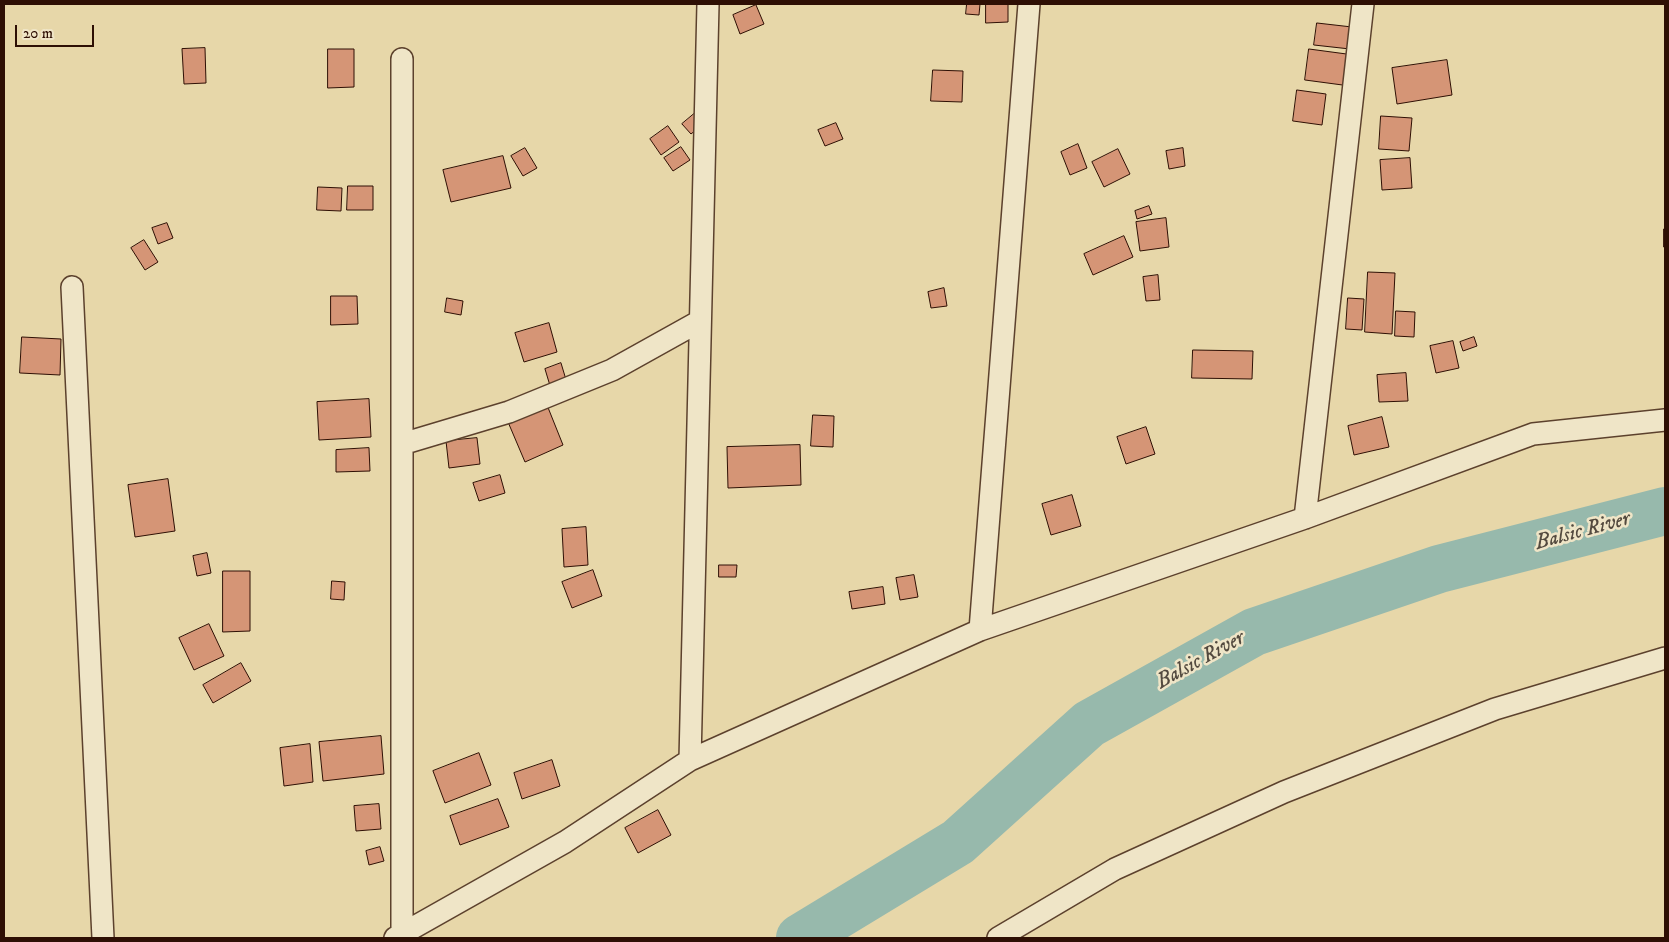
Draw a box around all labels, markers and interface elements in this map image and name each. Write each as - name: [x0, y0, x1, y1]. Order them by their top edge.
- scale bar: [18, 15, 96, 47]
- text: 20 m: [23, 24, 53, 43]
- water label: Balsic River: [1533, 507, 1633, 557]
- water label: Balsic River: [1153, 627, 1249, 695]

